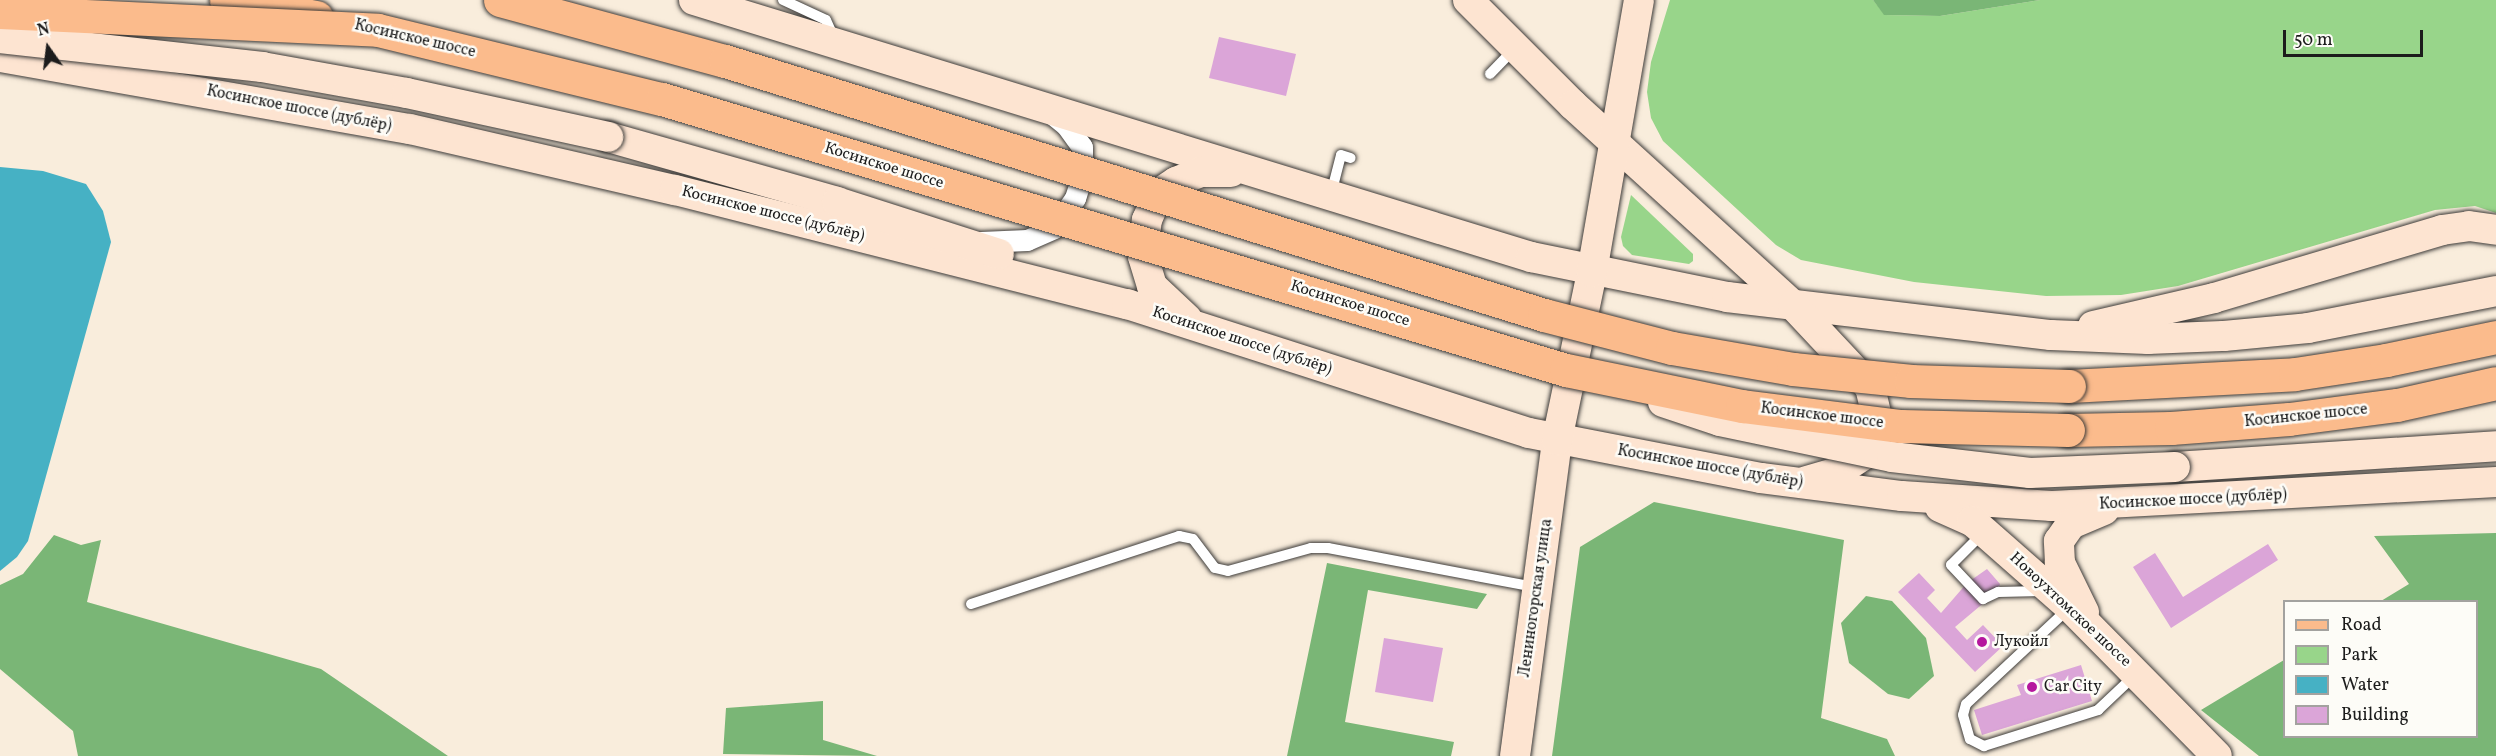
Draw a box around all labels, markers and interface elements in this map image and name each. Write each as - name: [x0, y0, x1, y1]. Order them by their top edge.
- street label: Косинское шоссе: [353, 16, 477, 62]
- north arrow: [18, 18, 78, 78]
- text: N: [35, 18, 52, 43]
- scale bar: [2286, 18, 2426, 56]
- text: 50 m: [2294, 28, 2333, 53]
- street label: Косинское шоссе (дублёр): [205, 82, 393, 136]
- street label: Косинское шоссе: [822, 139, 946, 193]
- street label: Косинское шоссе (дублёр): [680, 182, 866, 246]
- street label: Косинское шоссе: [1288, 277, 1412, 331]
- street label: Косинское шоссе (дублёр): [1150, 303, 1334, 379]
- street label: Косинское шоссе: [1759, 399, 1885, 433]
- street label: Косинское шоссе: [2243, 400, 2369, 432]
- street label: Косинское шоссе (дублёр): [1616, 441, 1804, 493]
- street label: Косинское шоссе (дублёр): [2099, 485, 2287, 515]
- street label: Лениногорская улица: [1515, 517, 1557, 679]
- street label: Новоухтомское шоссе: [2005, 548, 2135, 672]
- legend: [2283, 600, 2478, 738]
- text: Road: [2341, 613, 2382, 638]
- place label: Лукойл: [1994, 632, 2048, 652]
- marker: Лукойл: [1975, 635, 1989, 649]
- text: Park: [2341, 643, 2378, 668]
- text: Water: [2341, 673, 2389, 698]
- place label: Car City: [2044, 677, 2102, 697]
- marker: Car City: [2025, 680, 2039, 694]
- text: Building: [2341, 703, 2409, 728]

